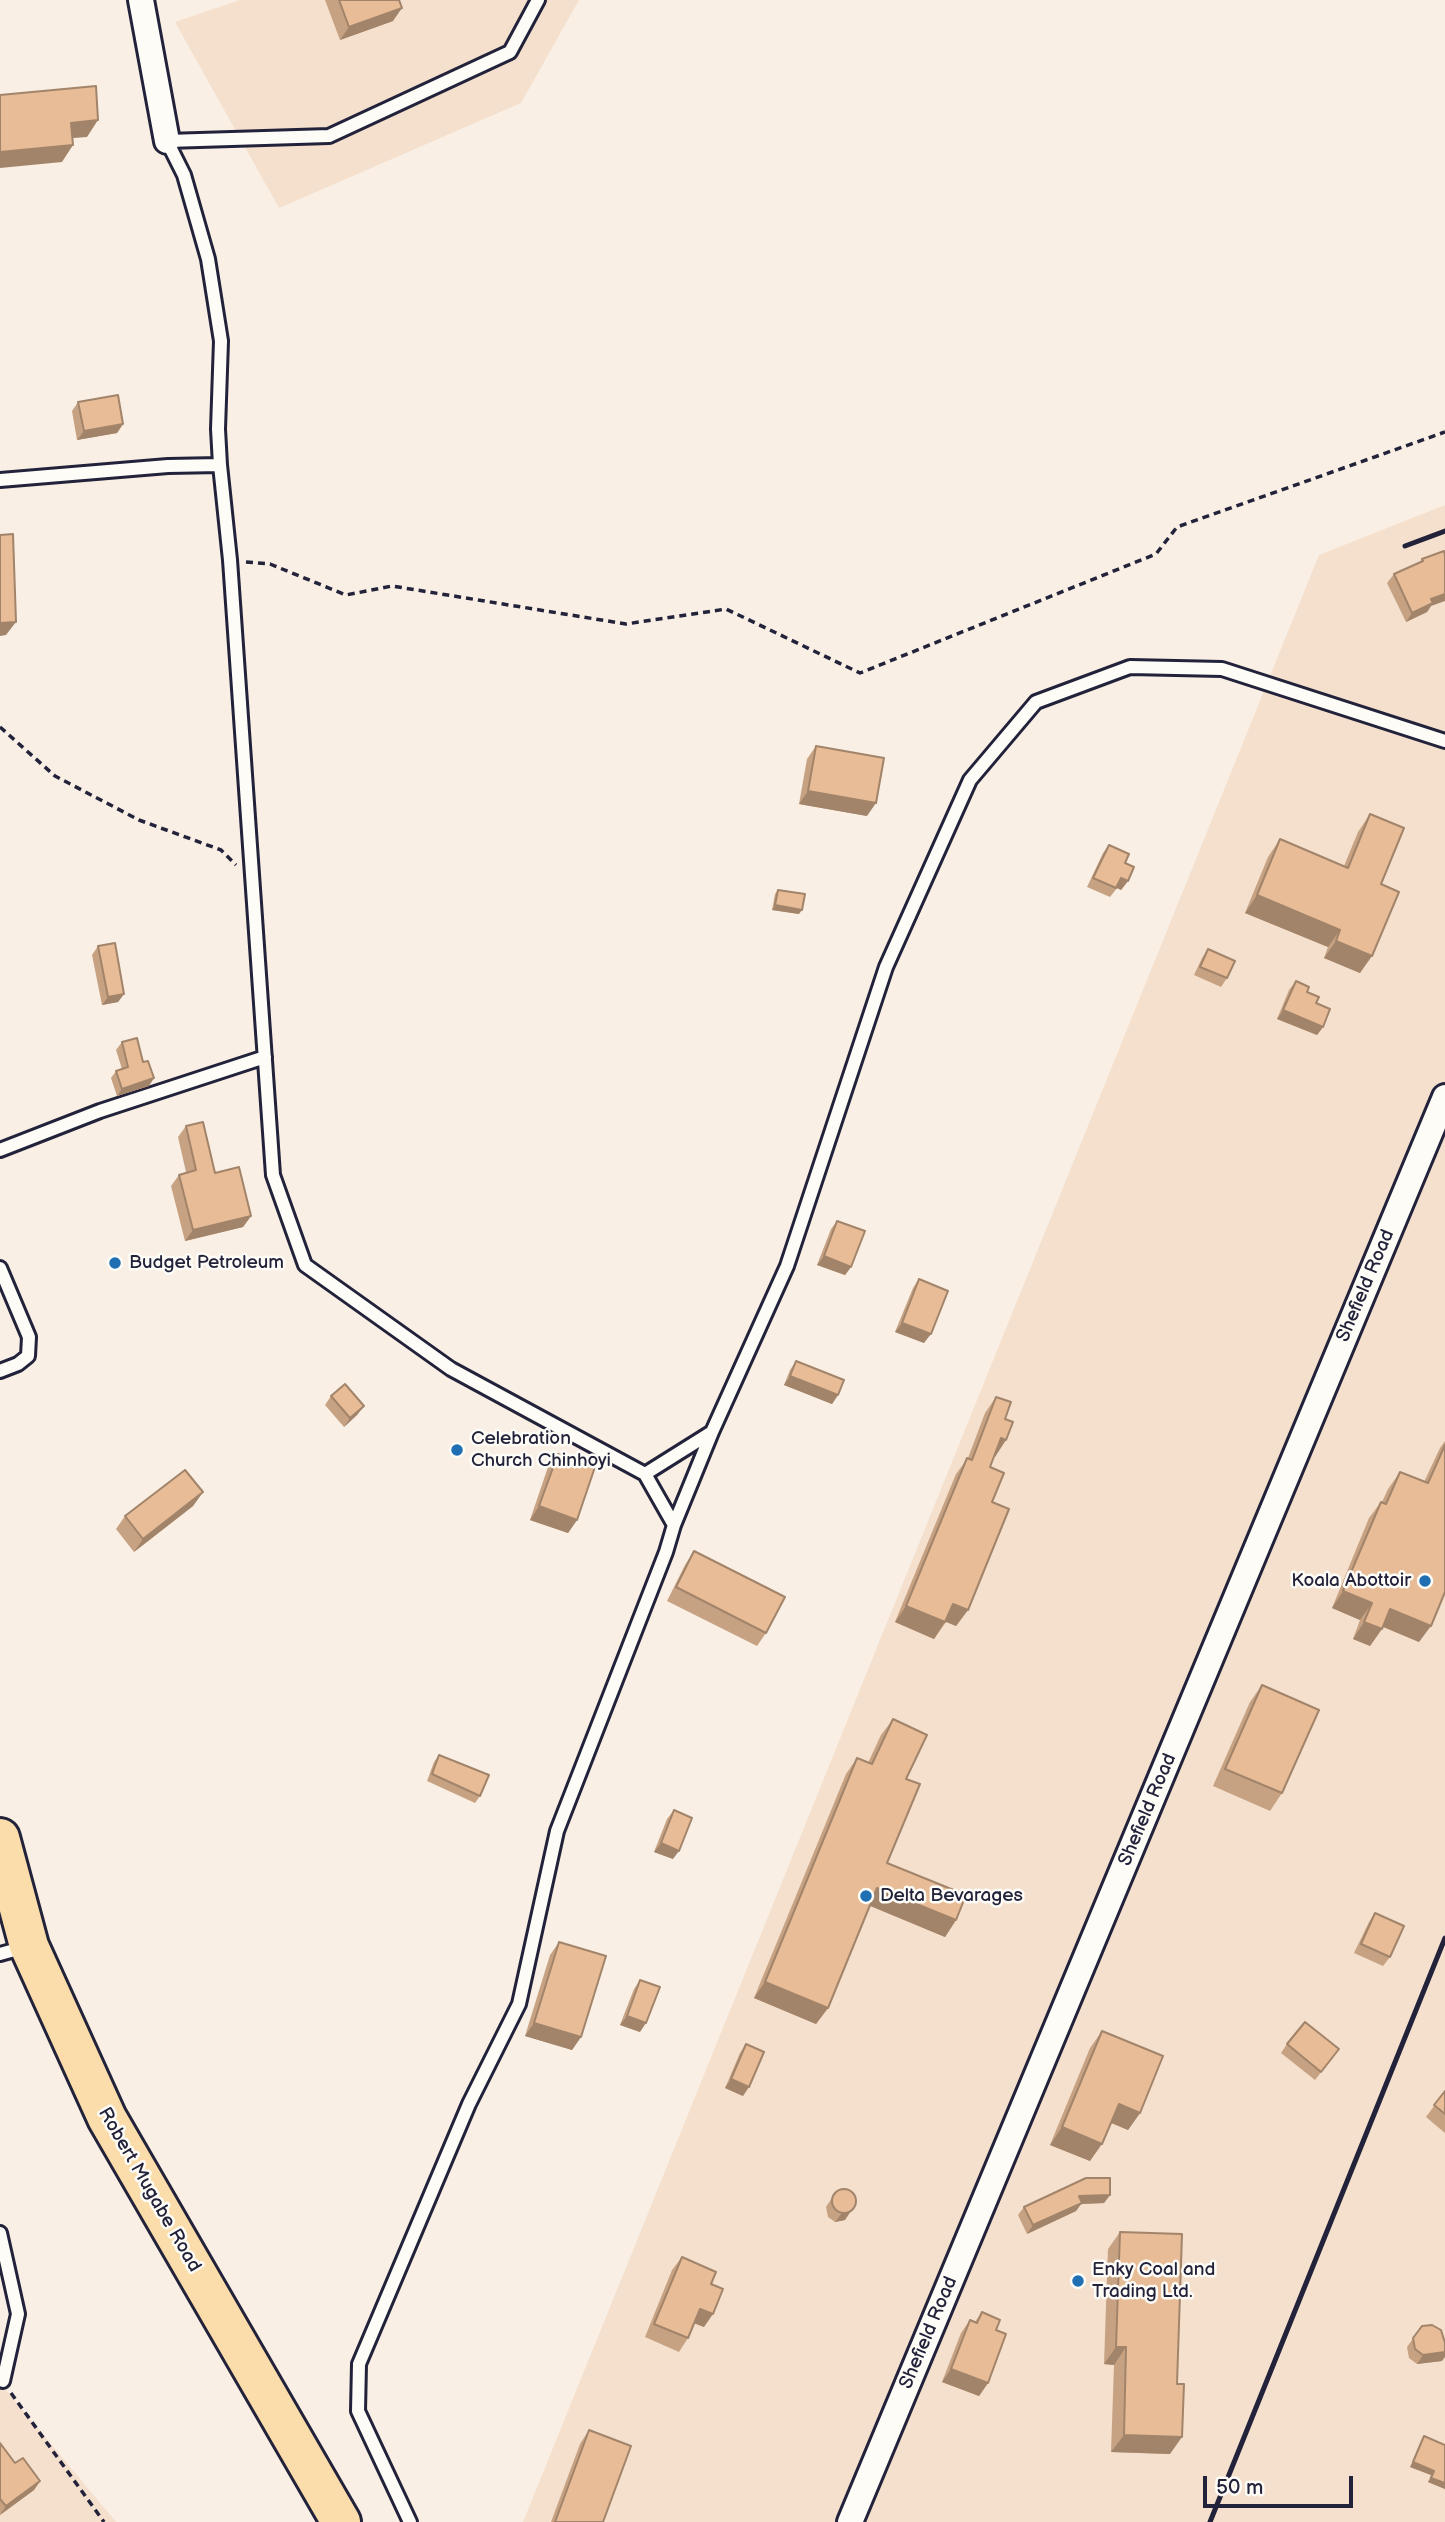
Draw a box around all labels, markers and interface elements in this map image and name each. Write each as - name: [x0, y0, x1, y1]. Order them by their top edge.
- street label: Shefield Road: [1332, 1226, 1400, 1346]
- place label: Budget Petroleum: [129, 1252, 284, 1274]
- marker: Budget Petroleum: [107, 1255, 123, 1271]
- place label: Celebration Church Chinhoyi: [471, 1428, 611, 1472]
- marker: Celebration Church Chinhoyi: [449, 1442, 465, 1458]
- place label: Koala Abottoir: [1291, 1570, 1411, 1592]
- marker: Koala Abottoir: [1417, 1573, 1433, 1589]
- street label: Shefield Road: [1114, 1750, 1182, 1870]
- place label: Delta Bevarages: [880, 1885, 1023, 1907]
- marker: Delta Bevarages: [858, 1888, 874, 1904]
- street label: Robert Mugabe Road: [93, 2104, 205, 2276]
- place label: Enky Coal and Trading Ltd.: [1092, 2259, 1215, 2303]
- street label: Shefield Road: [895, 2273, 963, 2393]
- marker: Enky Coal and Trading Ltd.: [1070, 2273, 1086, 2289]
- scale bar: [1207, 2462, 1358, 2506]
- text: 50 m: [1216, 2475, 1263, 2500]

